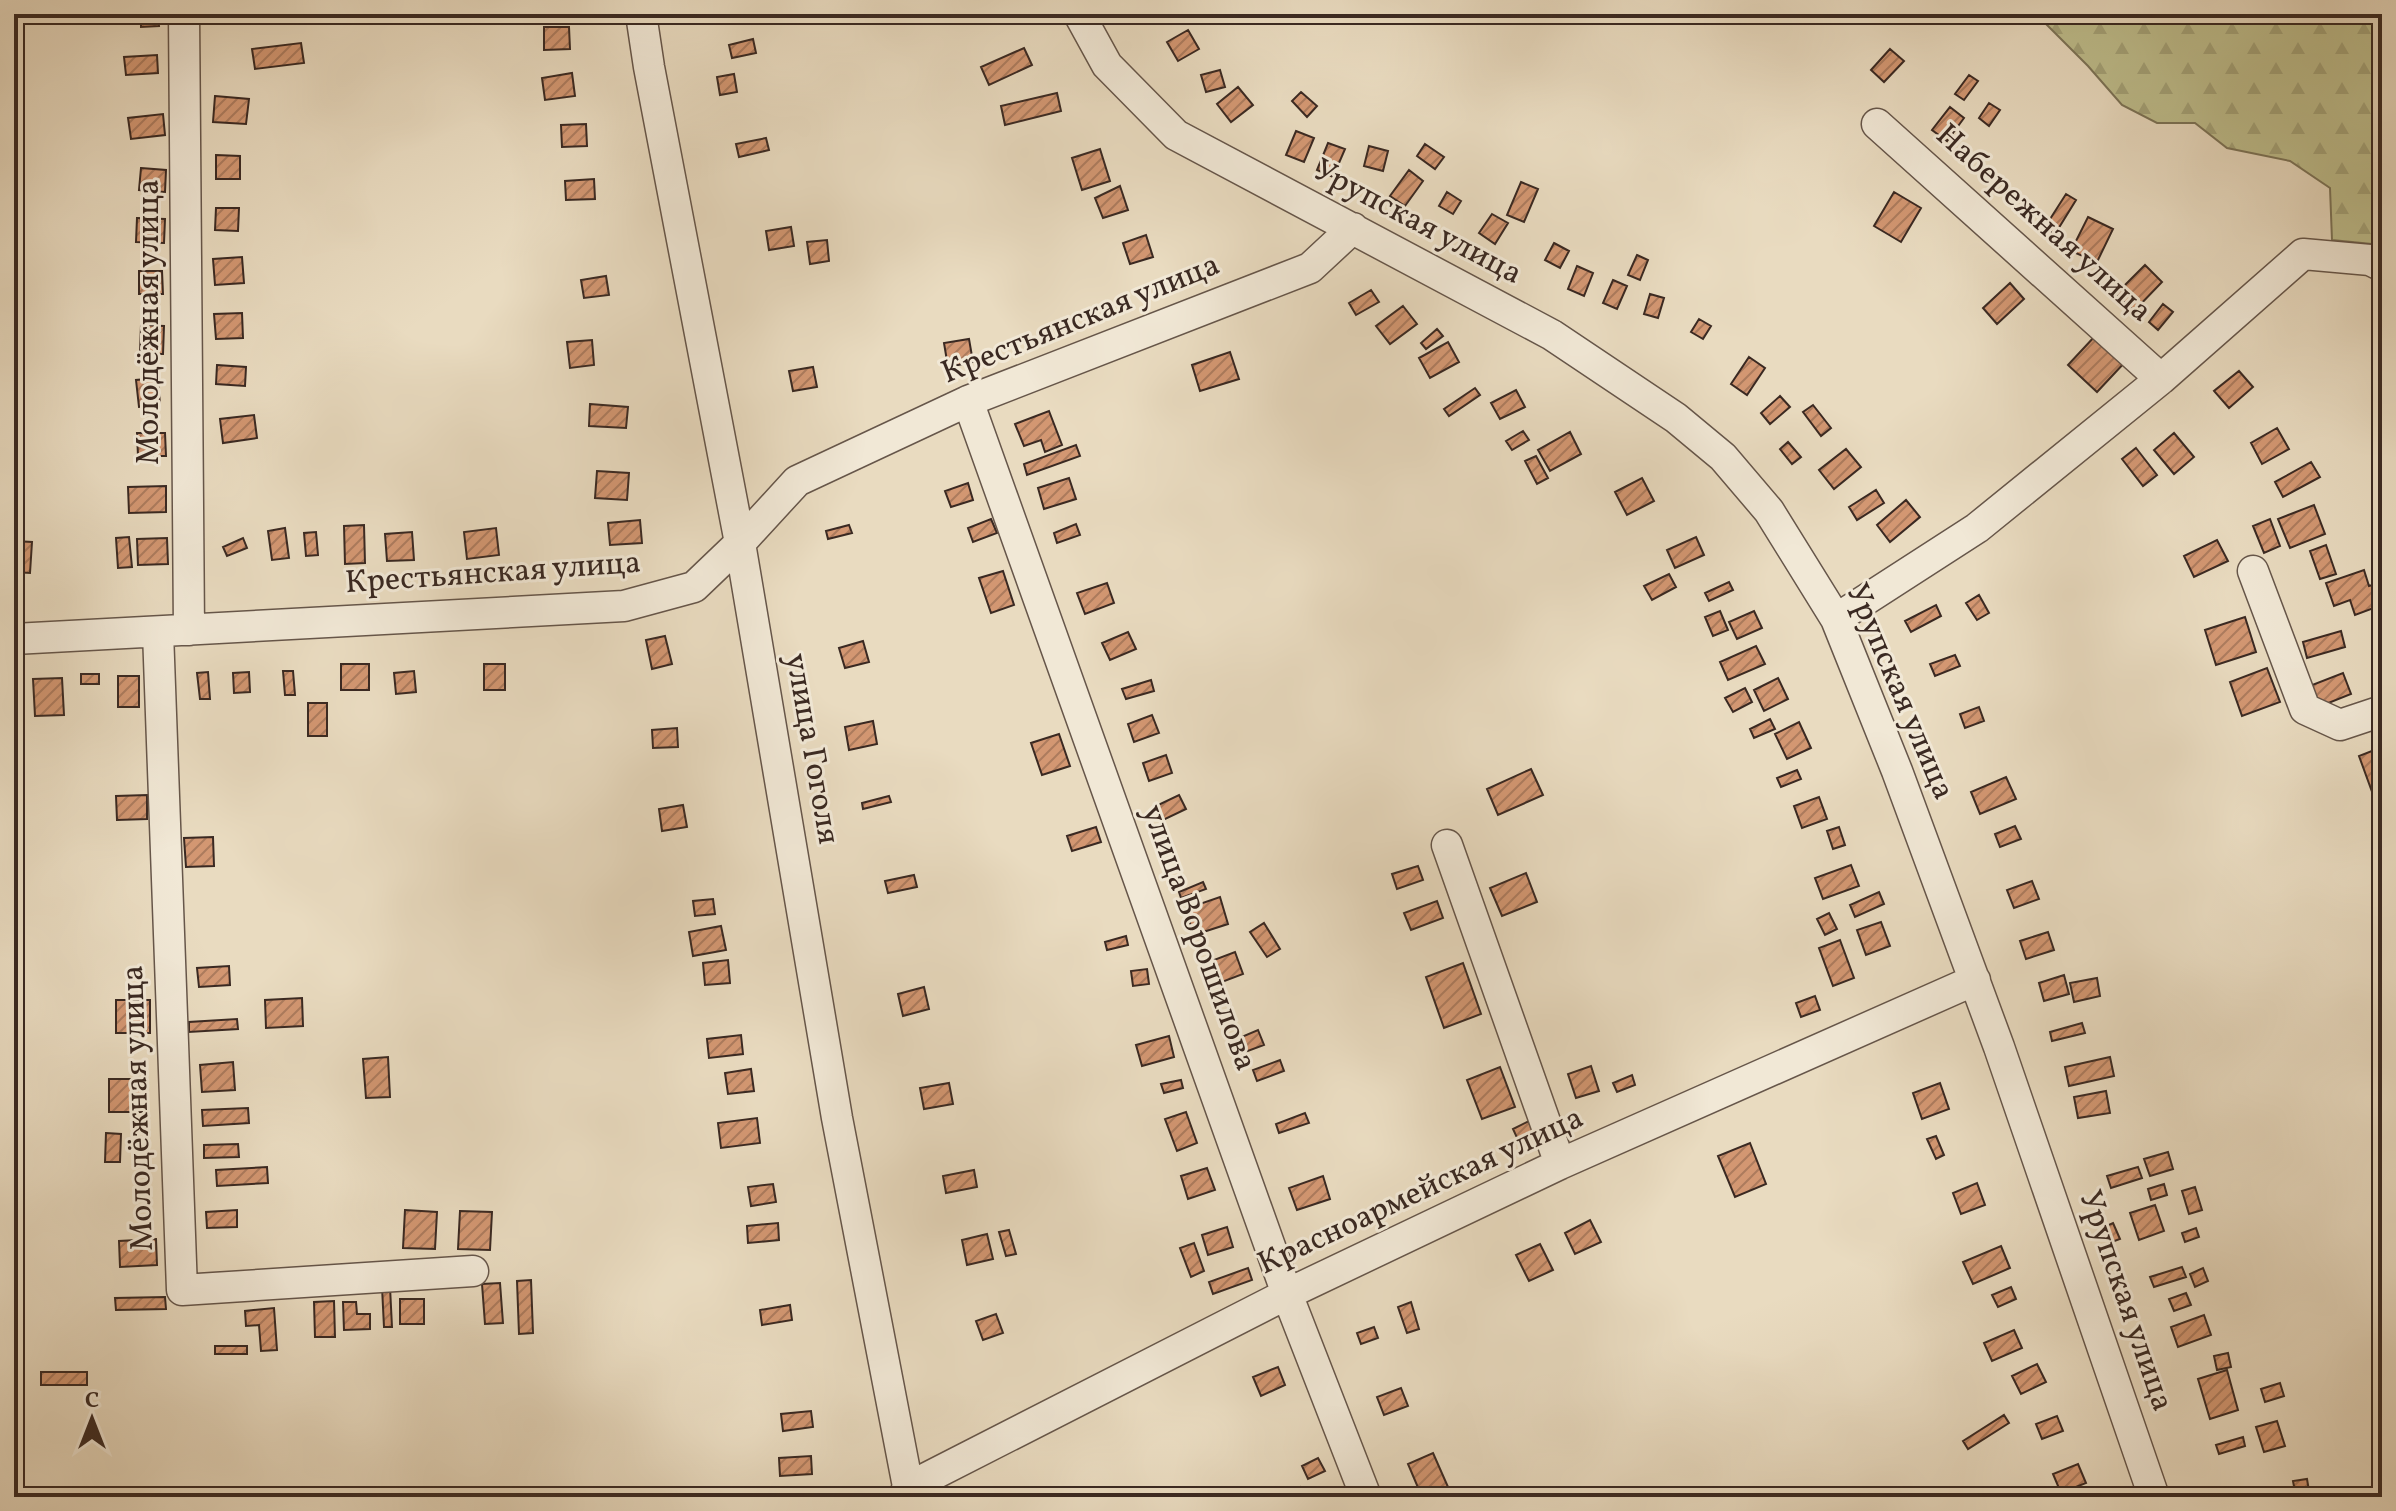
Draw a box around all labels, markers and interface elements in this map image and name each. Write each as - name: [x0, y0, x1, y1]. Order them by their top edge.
- street label: Набережная улица: [1925, 115, 2161, 333]
- street label: Урупская улица: [1305, 149, 1529, 297]
- street label: Молодёжная улица: [128, 179, 172, 465]
- street label: Крестьянская улица: [935, 244, 1227, 396]
- street label: Крестьянская улица: [344, 542, 642, 606]
- street label: Урупская улица: [1834, 577, 1964, 807]
- street label: улица Гоголя: [773, 650, 849, 848]
- street label: улица Ворошилова: [1129, 799, 1267, 1077]
- street label: Молодёжная улица: [112, 964, 166, 1252]
- street label: Красноармейская улица: [1251, 1097, 1591, 1287]
- street label: Урупская улица: [2067, 1185, 2183, 1417]
- north arrow: [52, 1379, 132, 1459]
- text: С: [85, 1386, 99, 1417]

